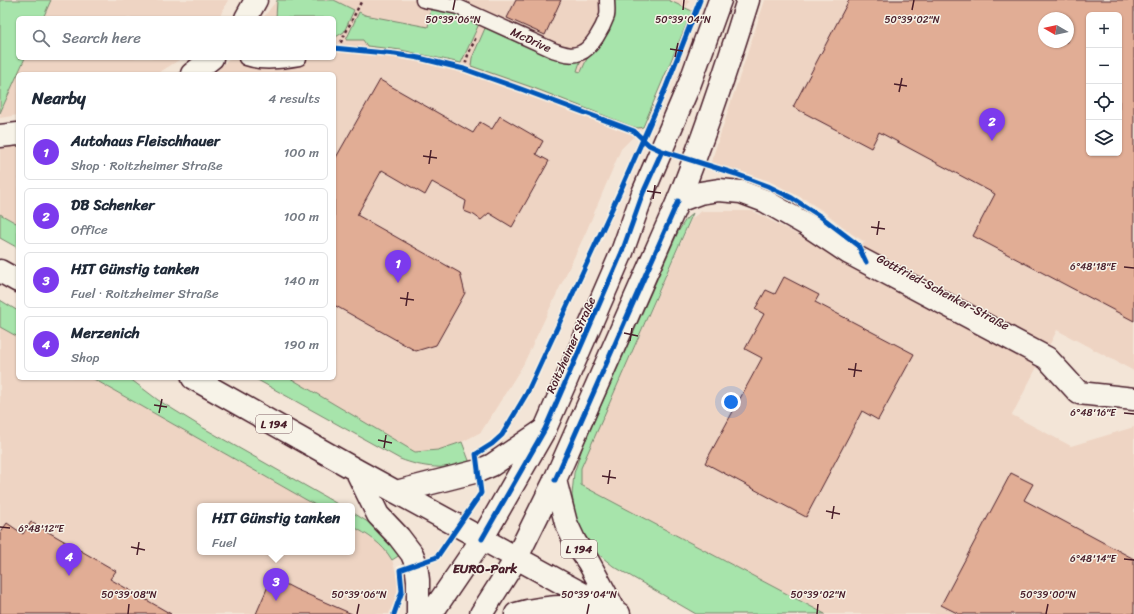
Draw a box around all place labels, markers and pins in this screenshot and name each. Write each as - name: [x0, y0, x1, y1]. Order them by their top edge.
- pin: 2: [979, 108, 1005, 141]
- pin: 1: [385, 250, 411, 283]
- pin: 4: [56, 543, 82, 576]
- pin: 3: [263, 568, 289, 601]

